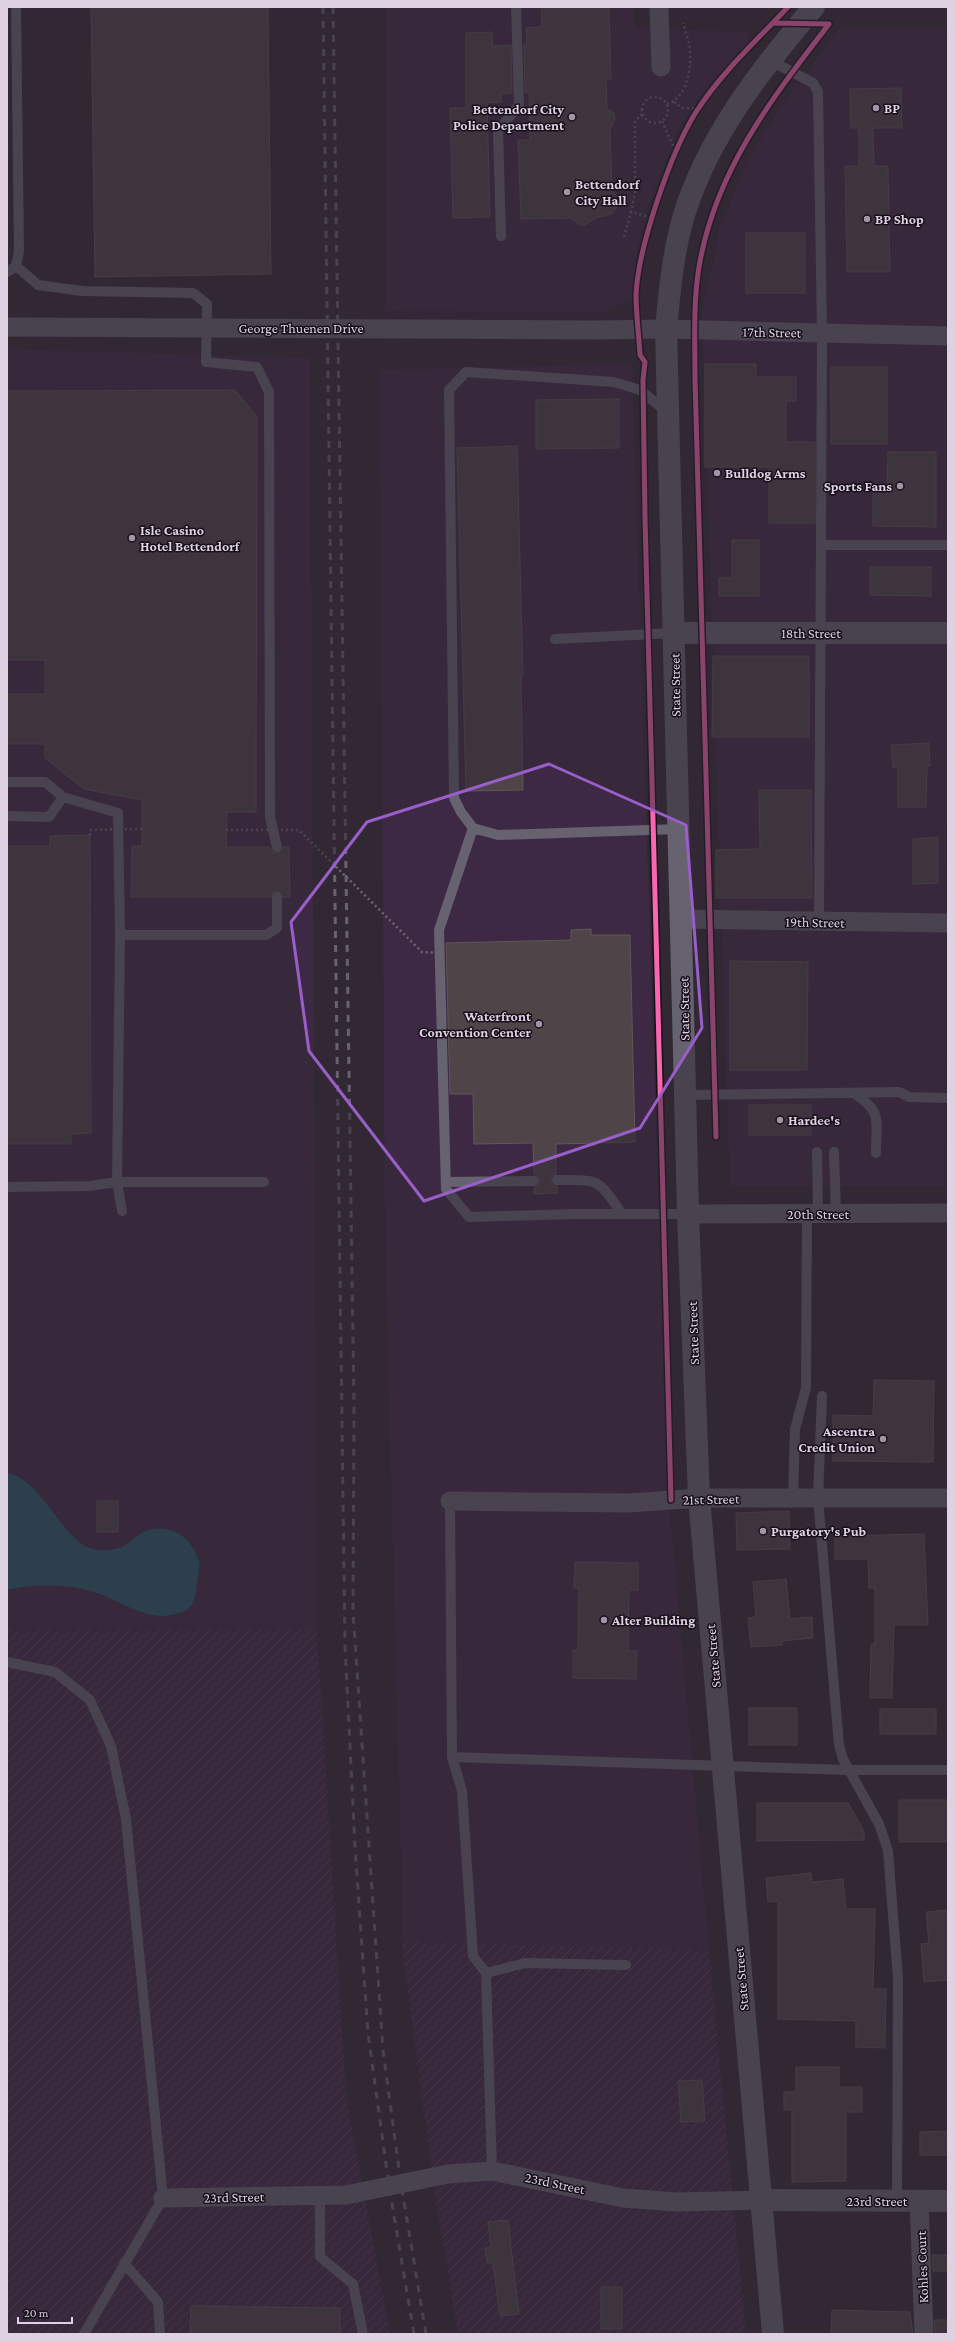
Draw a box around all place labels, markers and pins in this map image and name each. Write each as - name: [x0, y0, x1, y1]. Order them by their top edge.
- place label: BP: [884, 100, 900, 116]
- place label: Bettendorf City Police Department: [453, 101, 565, 133]
- marker: BP: [871, 103, 881, 113]
- marker: Bettendorf City Police Department: [567, 112, 577, 122]
- place label: Bettendorf City Hall: [575, 176, 641, 208]
- marker: Bettendorf City Hall: [562, 187, 572, 197]
- place label: BP Shop: [875, 211, 924, 227]
- marker: BP Shop: [862, 214, 872, 224]
- place label: Bulldog Arms: [725, 465, 806, 481]
- marker: Bulldog Arms: [712, 468, 722, 478]
- place label: Sports Fans: [824, 478, 892, 494]
- marker: Sports Fans: [895, 481, 905, 491]
- place label: Isle Casino Hotel Bettendorf: [140, 522, 241, 554]
- marker: Isle Casino Hotel Bettendorf: [127, 533, 137, 543]
- place label: Waterfront Convention Center: [419, 1008, 532, 1040]
- marker: Waterfront Convention Center: [534, 1019, 544, 1029]
- place label: Hardee's: [788, 1112, 840, 1128]
- marker: Hardee's: [775, 1115, 785, 1125]
- place label: Ascentra Credit Union: [798, 1423, 875, 1455]
- marker: Ascentra Credit Union: [878, 1434, 888, 1444]
- place label: Purgatory's Pub: [771, 1523, 867, 1539]
- marker: Purgatory's Pub: [758, 1526, 768, 1536]
- place label: Alter Building: [611, 1612, 695, 1628]
- marker: Alter Building: [599, 1615, 609, 1625]

